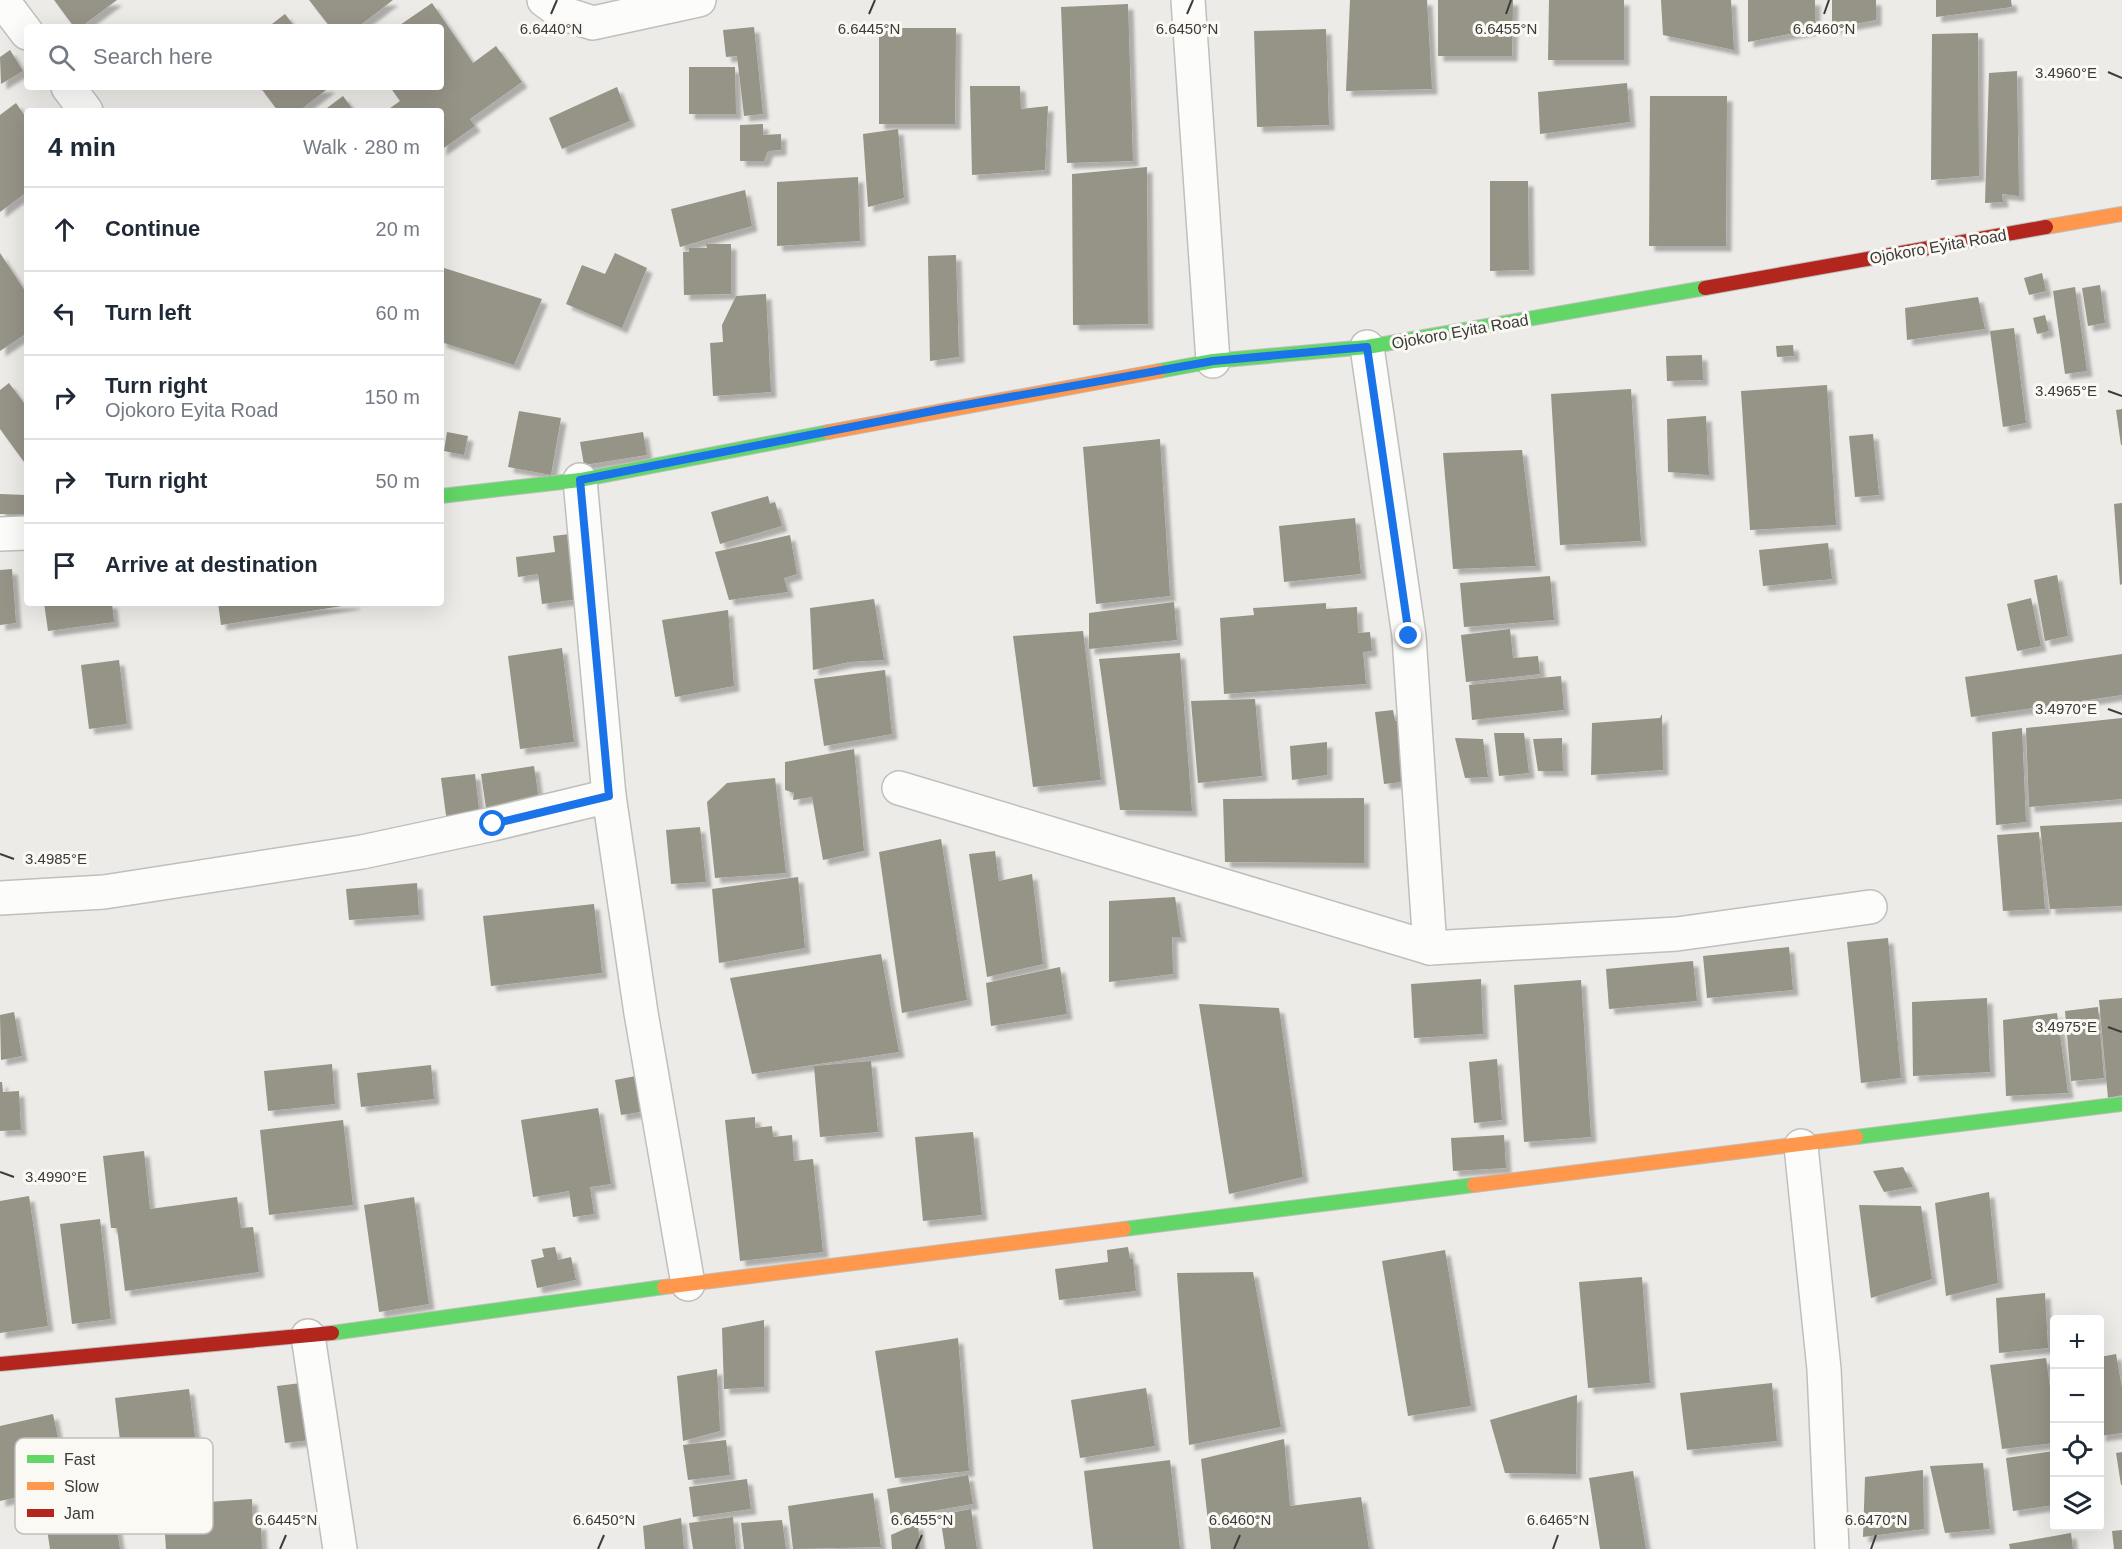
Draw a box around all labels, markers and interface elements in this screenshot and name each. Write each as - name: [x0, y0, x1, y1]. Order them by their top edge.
- text: 6.6440°N: [520, 20, 582, 37]
- text: 6.6445°N: [838, 20, 900, 37]
- text: 6.6450°N: [1156, 20, 1218, 37]
- text: 6.6455°N: [1475, 20, 1537, 37]
- text: 6.6460°N: [1793, 20, 1855, 37]
- search box: [24, 24, 444, 90]
- icon: search: [45, 41, 78, 74]
- text: Search here: [93, 44, 213, 69]
- text: 3.4960°E: [2035, 64, 2097, 81]
- text: 4 min: [48, 132, 116, 162]
- text: Walk · 280 m: [303, 136, 420, 158]
- icon: ahead: [48, 213, 81, 246]
- text: Continue: [105, 216, 200, 241]
- text: 20 m: [376, 218, 420, 240]
- street label: Ojokoro Eyita Road: [1868, 226, 2008, 267]
- icon: left: [48, 297, 81, 330]
- text: Turn left: [105, 300, 191, 325]
- text: 60 m: [376, 302, 420, 324]
- street label: Ojokoro Eyita Road: [1390, 311, 1530, 352]
- text: Turn right: [105, 373, 207, 398]
- icon: right: [48, 381, 81, 414]
- text: 3.4965°E: [2035, 382, 2097, 399]
- text: 150 m: [364, 386, 420, 408]
- text: Ojokoro Eyita Road: [105, 399, 278, 421]
- icon: right: [48, 465, 81, 498]
- text: Turn right: [105, 468, 207, 493]
- text: 50 m: [376, 470, 420, 492]
- icon: arrive: [48, 549, 81, 582]
- text: Arrive at destination: [105, 552, 318, 577]
- route end: [1395, 622, 1421, 648]
- text: 3.4970°E: [2035, 700, 2097, 717]
- route start: [479, 810, 505, 836]
- text: 3.4985°E: [25, 850, 87, 867]
- text: 3.4975°E: [2035, 1018, 2097, 1035]
- text: 3.4990°E: [25, 1168, 87, 1185]
- map controls: [2050, 1315, 2104, 1531]
- button: +: [2050, 1315, 2104, 1369]
- button: −: [2050, 1369, 2104, 1423]
- button: locate: [2050, 1423, 2104, 1477]
- legend: [15, 1438, 213, 1534]
- text: Fast: [64, 1451, 96, 1468]
- button: layers: [2050, 1477, 2104, 1531]
- text: Slow: [64, 1478, 99, 1495]
- text: Jam: [64, 1505, 94, 1522]
- text: 6.6445°N: [255, 1511, 317, 1528]
- text: 6.6450°N: [573, 1511, 635, 1528]
- text: 6.6455°N: [891, 1511, 953, 1528]
- text: 6.6460°N: [1209, 1511, 1271, 1528]
- text: 6.6465°N: [1527, 1511, 1589, 1528]
- text: 6.6470°N: [1845, 1511, 1907, 1528]

